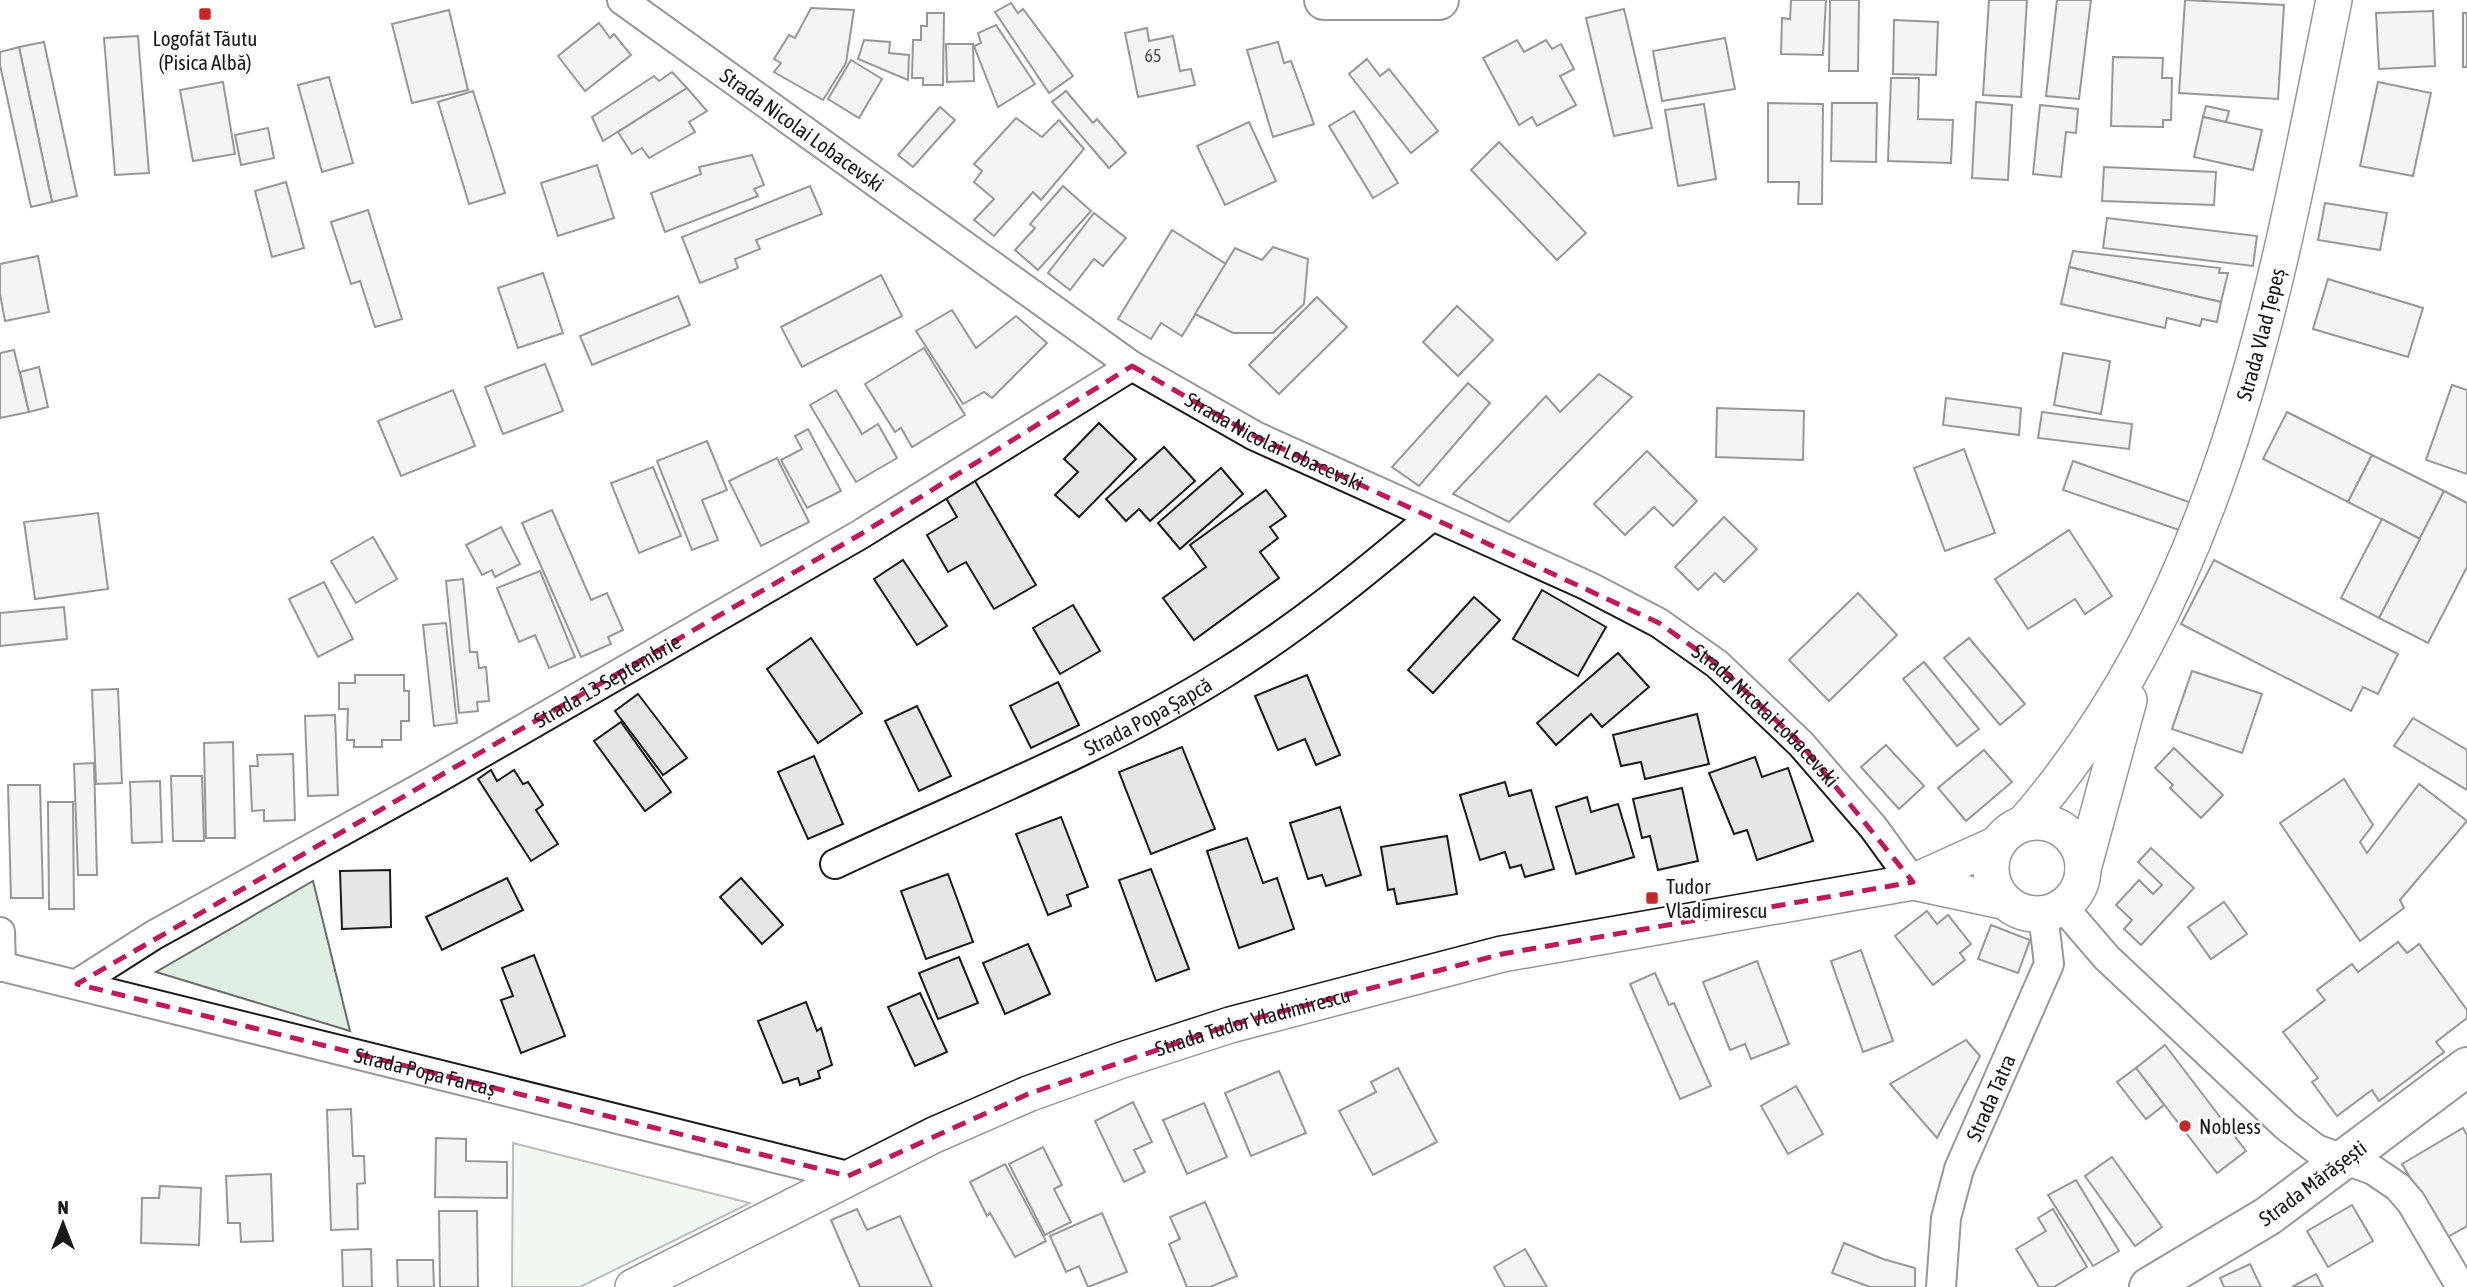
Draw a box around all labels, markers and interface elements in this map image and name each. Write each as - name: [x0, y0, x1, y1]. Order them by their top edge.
- marker: Logofăt Tăutu (Pisica Albă): [197, 6, 213, 22]
- place label: Logofăt Tăutu (Pisica Albă): [153, 26, 257, 74]
- house number: 65: [1145, 45, 1161, 66]
- street label: Strada Nicolai Lobacevski: [716, 63, 889, 196]
- street label: Strada Vlad Țepeș: [2231, 266, 2289, 403]
- street label: Strada Nicolai Lobacevski: [1181, 387, 1367, 495]
- street label: Strada 13 Septembrie: [530, 629, 685, 732]
- street label: Strada Nicolai Lobacevski: [1688, 638, 1844, 791]
- street label: Strada Popa Șapcă: [1080, 672, 1216, 760]
- place label: Tudor Vladimirescu: [1666, 874, 1767, 922]
- marker: Tudor Vladimirescu: [1644, 890, 1660, 906]
- street label: Strada Tudor Vladimirescu: [1152, 982, 1353, 1061]
- street label: Strada Popa Farcaș: [352, 1042, 498, 1100]
- street label: Strada Tatra: [1961, 1050, 2020, 1144]
- place label: Nobless: [2199, 1114, 2261, 1138]
- marker: Nobless: [2177, 1118, 2193, 1134]
- street label: Strada Mărășești: [2255, 1135, 2371, 1231]
- north arrow: [28, 1189, 98, 1259]
- text: N: [57, 1196, 69, 1218]

